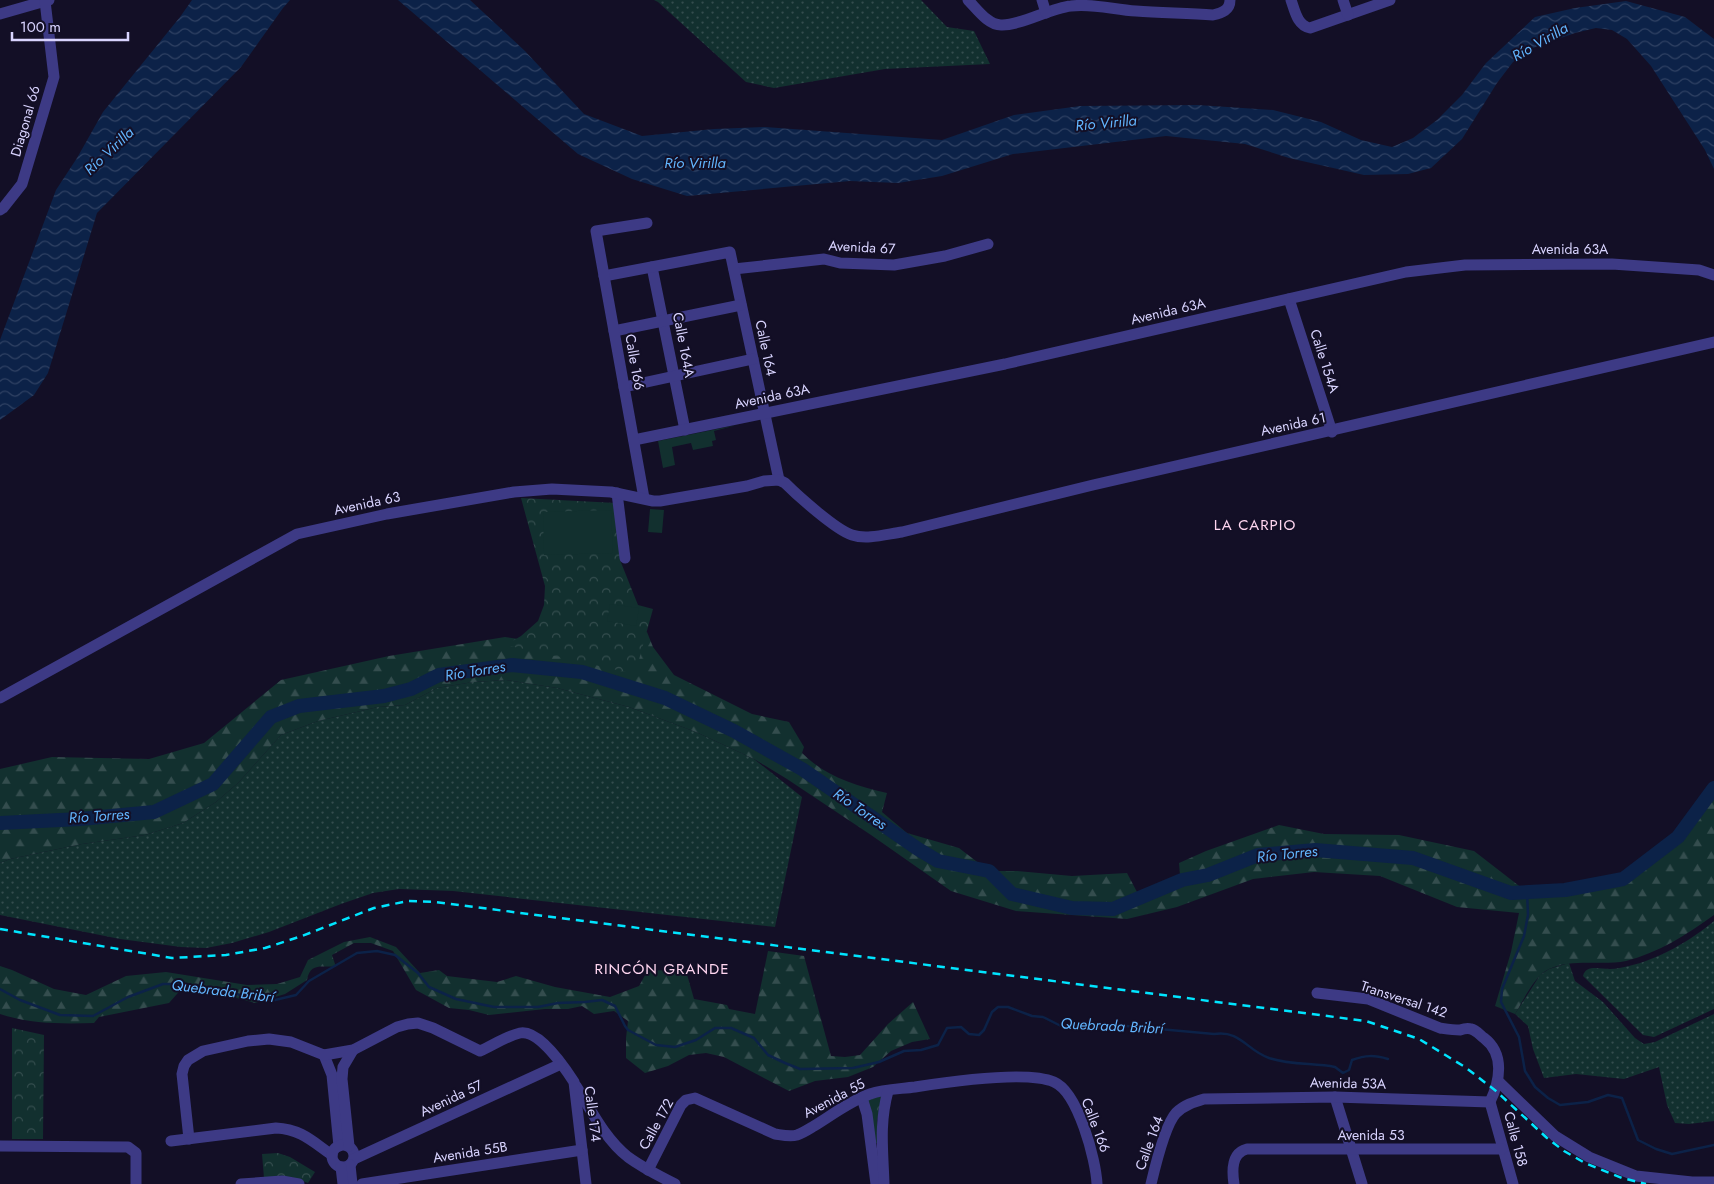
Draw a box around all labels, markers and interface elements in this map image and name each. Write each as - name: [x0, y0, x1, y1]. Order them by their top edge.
- scale bar: [12, 10, 129, 42]
- text: 100 m: [20, 16, 61, 38]
- water label: Río Virilla: [1508, 17, 1573, 67]
- street label: Diagonal 66: [5, 83, 45, 159]
- water label: Río Virilla: [1074, 109, 1138, 137]
- water label: Río Virilla: [79, 121, 140, 180]
- water label: Río Virilla: [664, 152, 726, 174]
- street label: Avenida 67: [828, 235, 897, 259]
- street label: Avenida 63A: [1532, 239, 1609, 259]
- street label: Avenida 63A: [1129, 292, 1208, 329]
- street label: Calle 164A: [668, 311, 700, 380]
- street label: Calle 164: [750, 318, 782, 378]
- street label: Calle 154A: [1305, 327, 1345, 396]
- street label: Calle 166: [620, 332, 650, 392]
- street label: Avenida 63A: [733, 378, 812, 414]
- street label: Avenida 61: [1259, 407, 1327, 441]
- street label: Avenida 63: [332, 486, 402, 520]
- district label: LA CARPIO: [1214, 514, 1296, 536]
- water label: Río Torres: [443, 655, 507, 687]
- water label: Río Torres: [829, 783, 891, 835]
- water label: Río Torres: [68, 803, 130, 829]
- water label: Río Torres: [1256, 840, 1318, 868]
- district label: RINCÓN GRANDE: [595, 958, 729, 980]
- water label: Quebrada Bribrí: [170, 974, 278, 1008]
- street label: Transversal 142: [1358, 976, 1450, 1022]
- water label: Quebrada Bribrí: [1060, 1012, 1166, 1040]
- street label: Avenida 53A: [1310, 1072, 1387, 1094]
- street label: Avenida 55: [800, 1073, 869, 1123]
- street label: Avenida 57: [416, 1075, 486, 1121]
- street label: Calle 174: [580, 1085, 606, 1143]
- street label: Calle 172: [634, 1095, 678, 1153]
- street label: Calle 166: [1077, 1095, 1115, 1155]
- street label: Calle 158: [1499, 1109, 1533, 1169]
- street label: Calle 164: [1130, 1113, 1168, 1173]
- street label: Avenida 53: [1337, 1125, 1405, 1145]
- street label: Avenida 55B: [431, 1136, 509, 1168]

